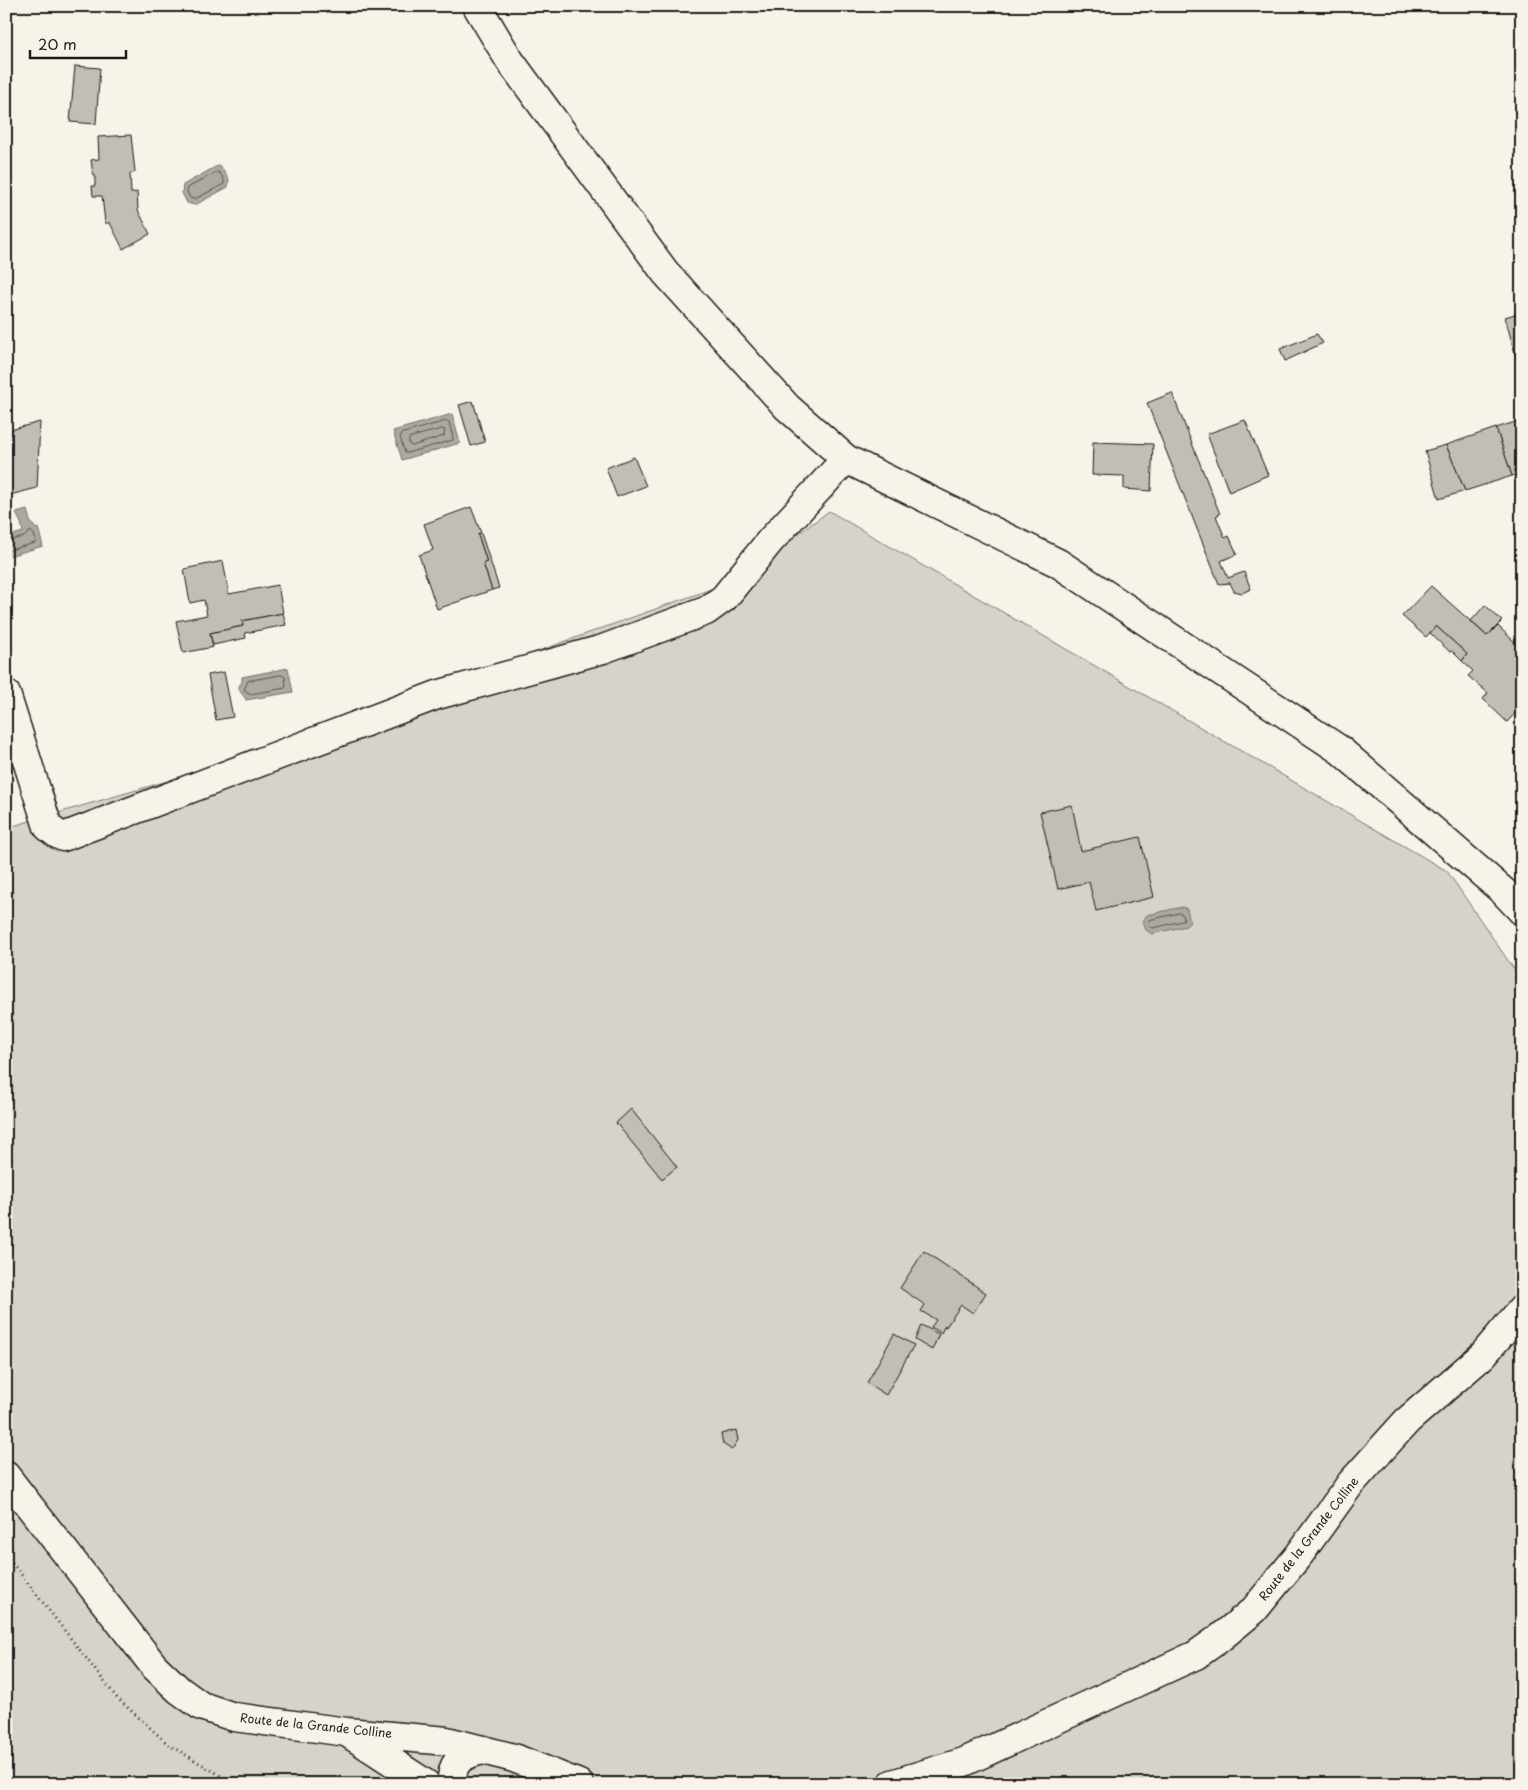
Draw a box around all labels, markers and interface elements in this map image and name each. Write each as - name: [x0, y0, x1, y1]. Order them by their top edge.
- scale bar: [30, 28, 126, 60]
- text: 20 m: [38, 32, 77, 55]
- street label: Route de la Grande Colline: [1254, 1472, 1363, 1604]
- street label: Route de la Grande Colline: [239, 1708, 393, 1742]

